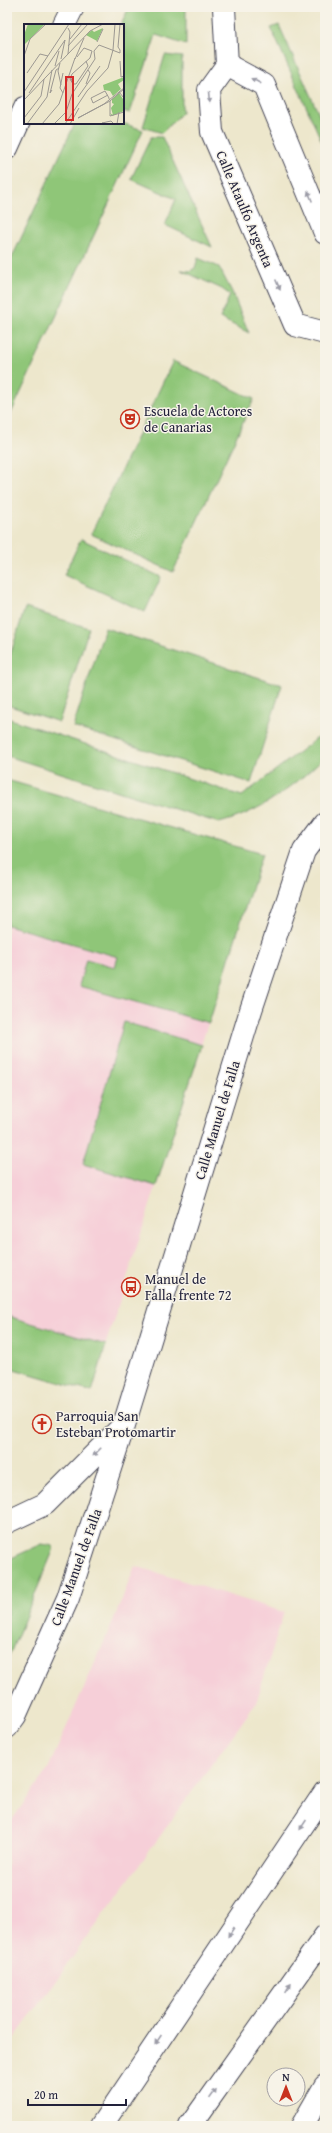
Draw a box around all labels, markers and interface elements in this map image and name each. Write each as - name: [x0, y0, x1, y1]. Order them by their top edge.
- inset map: [24, 24, 124, 124]
- one-way arrow: [250, 77, 261, 84]
- one-way arrow: [206, 92, 213, 104]
- street label: Calle Ataulfo Argenta: [211, 147, 279, 271]
- one-way arrow: [307, 191, 313, 202]
- one-way arrow: [275, 279, 281, 291]
- place label: Escuela de Actores de Canarias: [144, 401, 252, 437]
- theatre icon: Escuela de Actores de Canarias: [119, 408, 141, 430]
- street label: Calle Manuel de Falla: [189, 1058, 245, 1182]
- place label: Manuel de Falla, frente 72: [145, 1269, 231, 1305]
- bus stop icon: Manuel de Falla, frente 72: [120, 1276, 142, 1298]
- place label: Parroquia San Esteban Protomartir: [56, 1406, 176, 1442]
- church icon: Parroquia San Esteban Protomartir: [31, 1413, 53, 1435]
- one-way arrow: [92, 1448, 102, 1457]
- street label: Calle Manuel de Falla: [46, 1505, 107, 1628]
- one-way arrow: [299, 1819, 307, 1830]
- one-way arrow: [227, 1927, 235, 1938]
- one-way arrow: [284, 1983, 292, 1993]
- one-way arrow: [154, 2035, 162, 2046]
- north arrow: [266, 2067, 306, 2107]
- text: N: [282, 2069, 290, 2085]
- scale bar: [28, 2081, 126, 2107]
- text: 20 m: [34, 2086, 58, 2103]
- one-way arrow: [209, 2089, 217, 2099]

